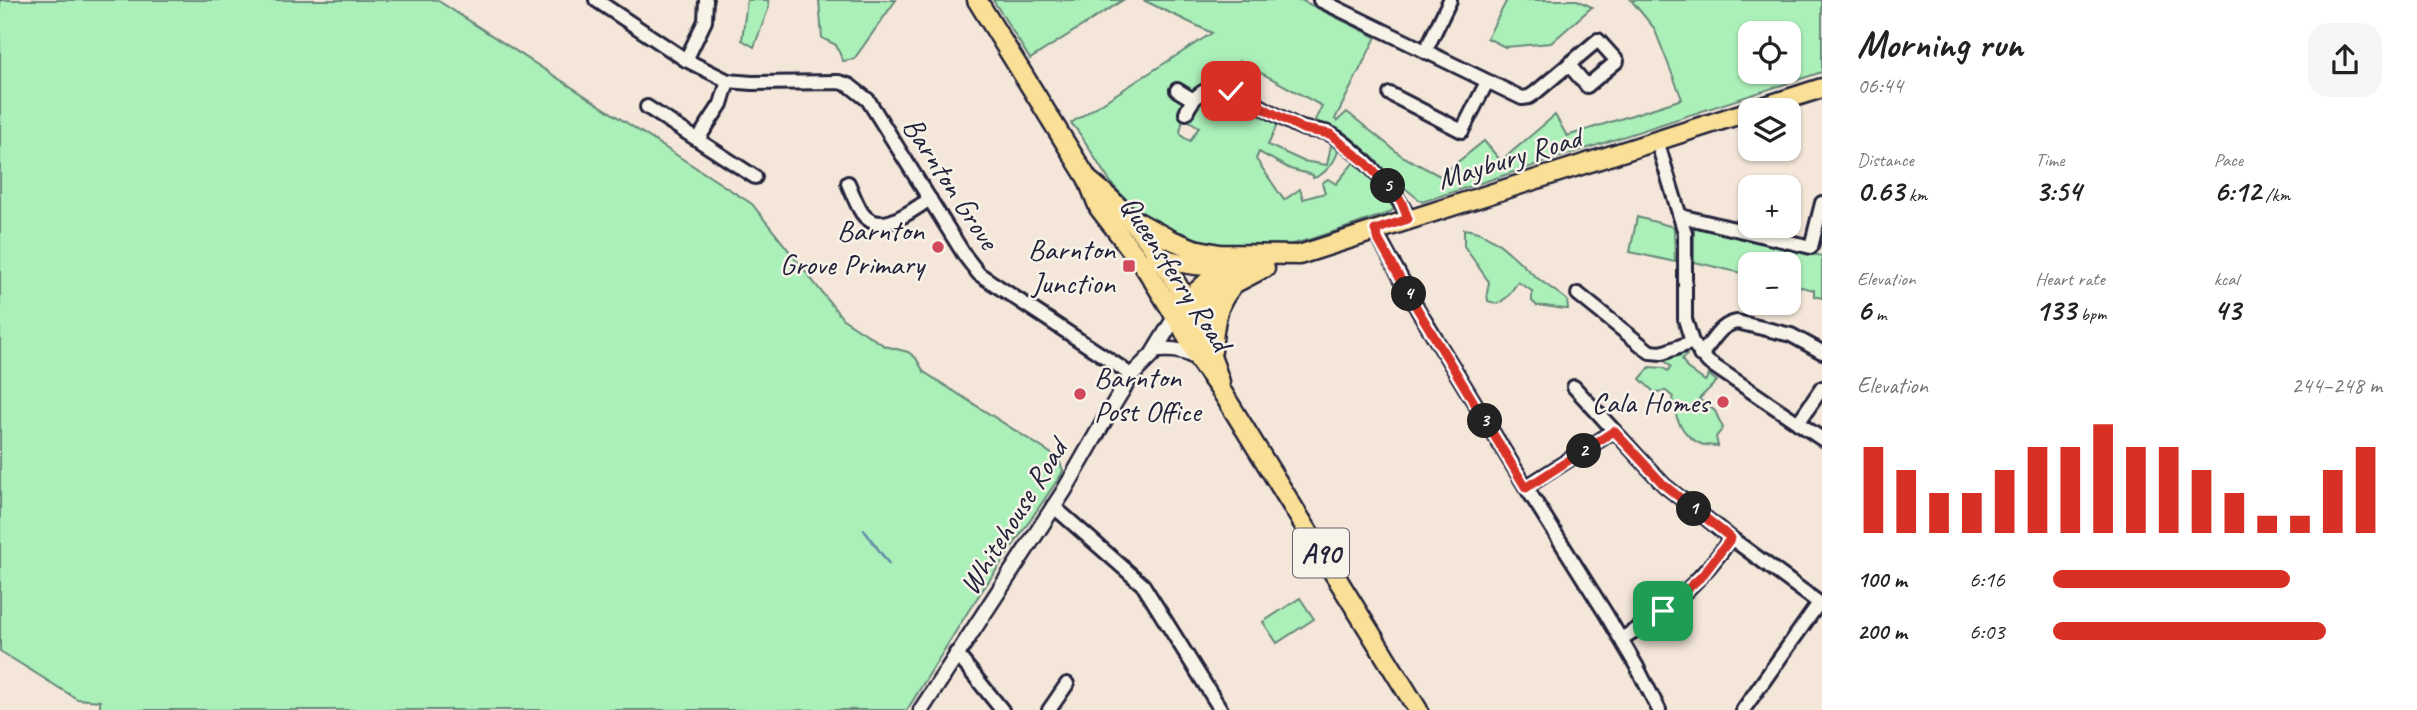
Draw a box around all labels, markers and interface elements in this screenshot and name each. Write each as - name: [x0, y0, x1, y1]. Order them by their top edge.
- map controls: [1738, 21, 1801, 315]
- button: locate: [1738, 21, 1801, 84]
- text: Morning run: [1857, 21, 2023, 68]
- button: share: [2308, 23, 2382, 97]
- pin: [1201, 61, 1261, 121]
- text: 06:44: [1857, 71, 1903, 100]
- icon: check: [1212, 72, 1250, 110]
- button: layers: [1738, 98, 1801, 161]
- street label: Barnton Grove: [894, 110, 1009, 258]
- street label: Maybury Road: [1433, 117, 1589, 198]
- text: Distance: [1857, 148, 1914, 172]
- text: Time: [2035, 148, 2064, 172]
- text: Pace: [2214, 148, 2243, 172]
- pin: 5: [1370, 168, 1406, 204]
- text: 0.63: [1857, 172, 1904, 210]
- text: 3:54: [2035, 172, 2081, 210]
- text: 6:12: [2214, 172, 2261, 210]
- text: 5: [1383, 173, 1392, 197]
- button: +: [1738, 175, 1801, 238]
- text: km: [1904, 183, 1927, 207]
- text: /km: [2261, 183, 2290, 207]
- street label: Queensferry Road: [1112, 188, 1243, 361]
- place label: Barnton Grove Primary: [780, 211, 927, 283]
- place label: Barnton Junction: [1028, 230, 1116, 302]
- marker: Barnton Grove Primary: [930, 239, 946, 255]
- button: −: [1738, 252, 1801, 315]
- marker: Barnton Junction: [1121, 258, 1137, 274]
- text: Elevation: [1857, 267, 1915, 291]
- text: Heart rate: [2035, 267, 2105, 291]
- text: kcal: [2214, 267, 2239, 291]
- pin: 4: [1392, 276, 1426, 312]
- text: 4: [1404, 281, 1413, 305]
- text: 6: [1857, 291, 1871, 329]
- text: 133: [2035, 291, 2076, 329]
- text: 43: [2214, 291, 2241, 329]
- text: m: [1871, 302, 1886, 326]
- text: bpm: [2076, 302, 2107, 326]
- place label: Barnton Post Office: [1094, 358, 1203, 430]
- text: Elevation: [1857, 371, 1928, 400]
- text: 244–248 m: [2291, 371, 2382, 400]
- place label: Cala Homes: [1592, 383, 1712, 421]
- marker: Barnton Post Office: [1072, 386, 1088, 402]
- marker: Cala Homes: [1715, 394, 1731, 410]
- pin: 3: [1468, 404, 1502, 438]
- text: 3: [1480, 408, 1489, 432]
- street label: Whitehouse Road: [950, 429, 1078, 602]
- pin: 2: [1566, 434, 1602, 468]
- text: 2: [1579, 438, 1588, 462]
- pin: 1: [1676, 491, 1712, 526]
- text: 1: [1689, 496, 1698, 520]
- road number: A90: [1293, 528, 1349, 578]
- text: 100 m: [1857, 565, 1907, 594]
- text: 6:16: [1969, 565, 2005, 594]
- pin: [1633, 581, 1693, 641]
- icon: arrive: [1644, 592, 1682, 630]
- text: 200 m: [1857, 617, 1907, 646]
- text: 6:03: [1969, 617, 2005, 646]

